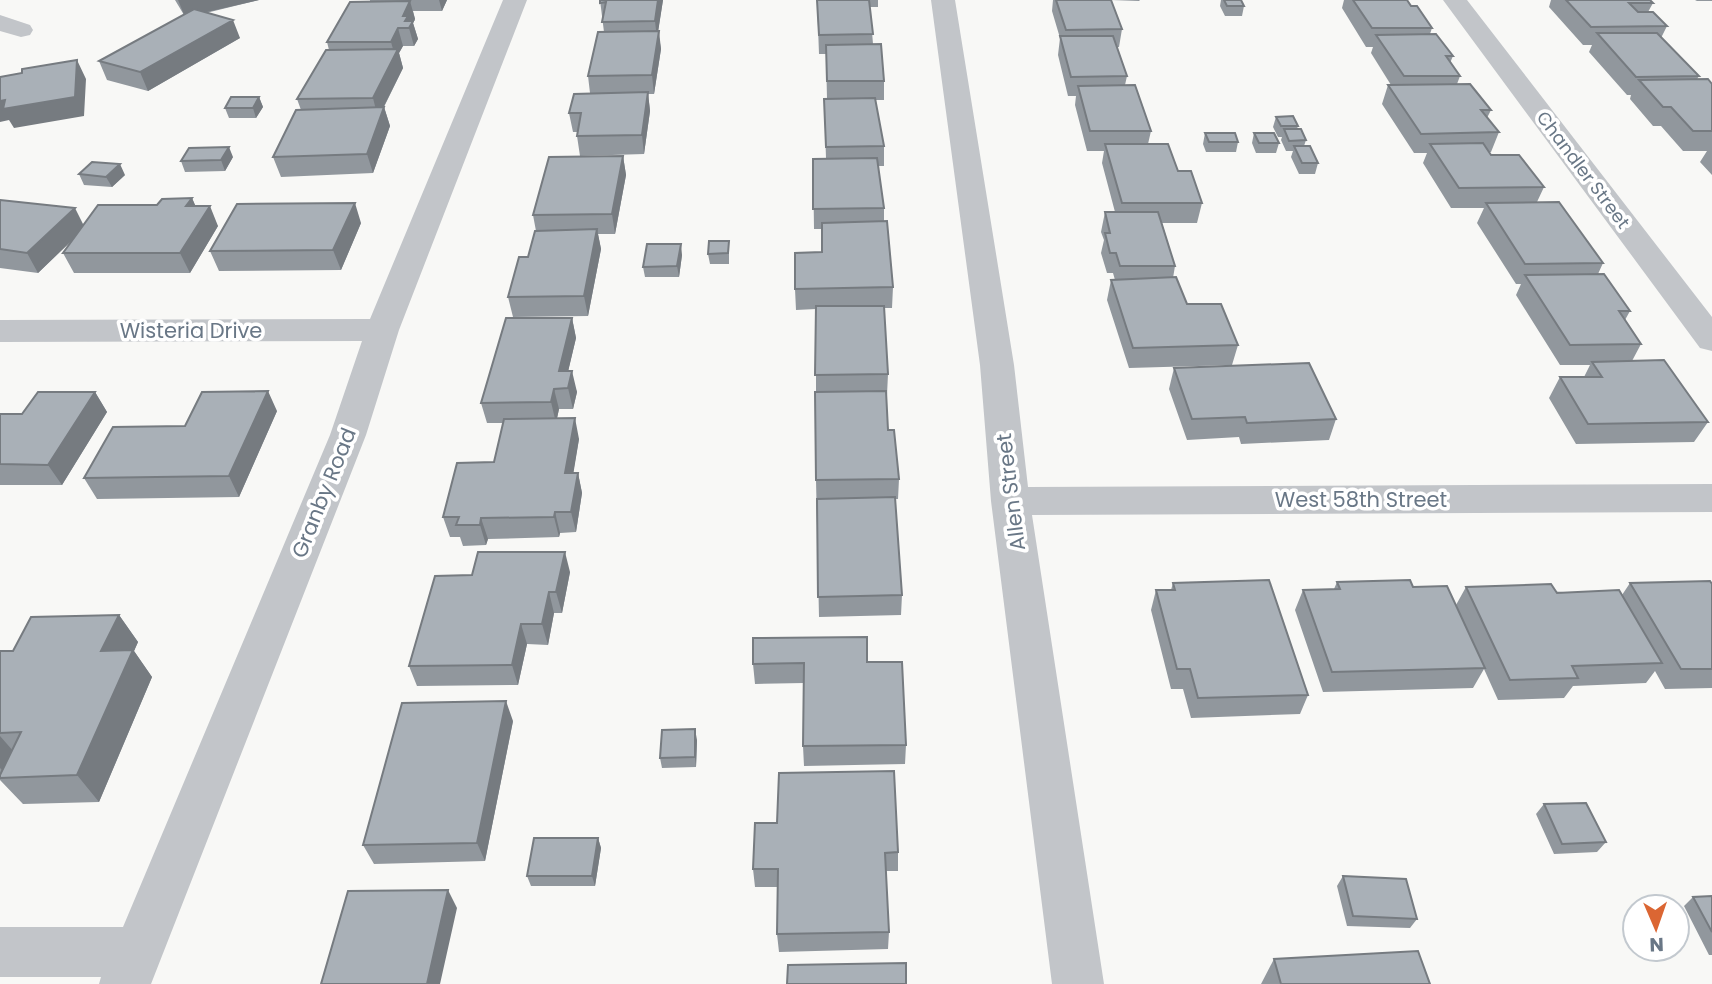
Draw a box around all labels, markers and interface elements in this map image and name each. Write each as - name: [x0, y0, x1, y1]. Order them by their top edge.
- street label: Chandler Street: [1531, 106, 1636, 234]
- street label: Wisteria Drive: [120, 316, 262, 345]
- street label: Granby Road: [284, 423, 363, 562]
- street label: Allen Street: [989, 432, 1032, 552]
- street label: West 58th Street: [1275, 485, 1447, 514]
- north arrow: [1621, 893, 1691, 963]
- text: N: [1649, 931, 1664, 958]

